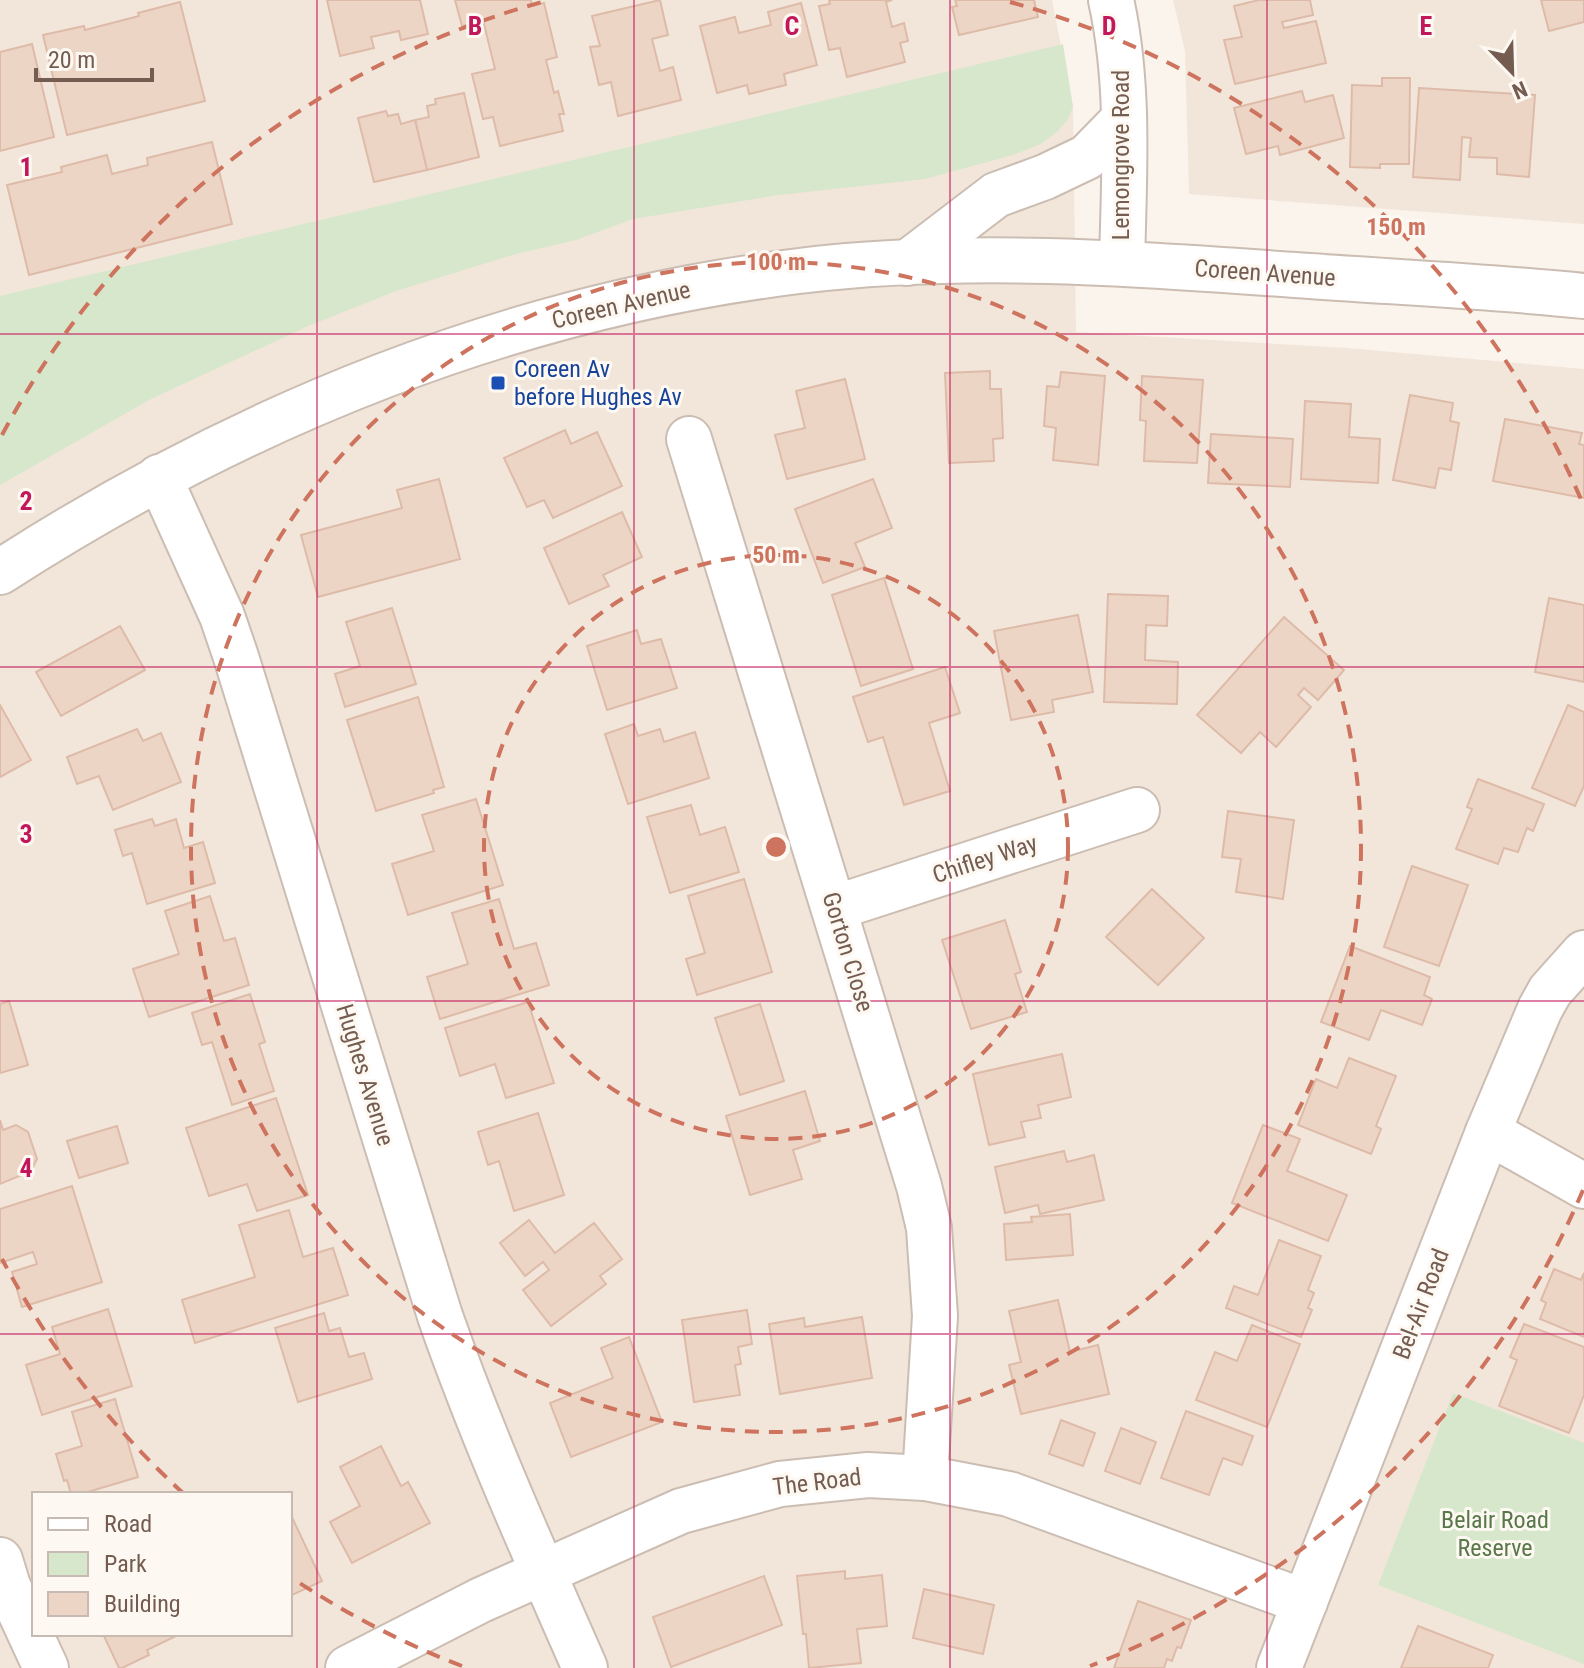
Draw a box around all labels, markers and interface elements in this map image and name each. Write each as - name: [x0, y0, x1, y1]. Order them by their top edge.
- text: B: [468, 11, 482, 41]
- text: C: [785, 11, 800, 41]
- text: D: [1102, 11, 1116, 41]
- text: E: [1420, 11, 1433, 41]
- scale bar: [36, 32, 152, 82]
- north arrow: [1472, 32, 1552, 112]
- text: 20 m: [48, 46, 95, 74]
- street label: Lemongrove Road: [1107, 70, 1135, 240]
- text: N: [1509, 76, 1531, 104]
- text: 1: [19, 152, 33, 182]
- text: 150 m: [1366, 213, 1426, 241]
- text: 100 m: [746, 248, 806, 276]
- street label: Coreen Avenue: [1193, 254, 1337, 292]
- street label: Coreen Avenue: [549, 275, 693, 335]
- place label: Coreen Av before Hughes Av: [514, 355, 682, 411]
- marker: Coreen Av before Hughes Av: [489, 374, 507, 392]
- text: 2: [19, 486, 33, 516]
- text: 50 m: [752, 541, 800, 569]
- text: 3: [19, 819, 33, 849]
- street label: Chifley Way: [929, 829, 1041, 889]
- centre of rings: [762, 833, 790, 861]
- street label: Gorton Close: [817, 889, 879, 1015]
- street label: Hughes Avenue: [330, 1001, 400, 1149]
- text: 4: [19, 1153, 33, 1183]
- street label: Bel-Air Road: [1387, 1245, 1455, 1363]
- street label: The Road: [771, 1463, 863, 1501]
- legend: [32, 1492, 292, 1636]
- park label: Belair Road Reserve: [1441, 1506, 1549, 1562]
- text: Road: [104, 1510, 152, 1538]
- text: Park: [104, 1550, 147, 1578]
- text: Building: [104, 1590, 181, 1618]

